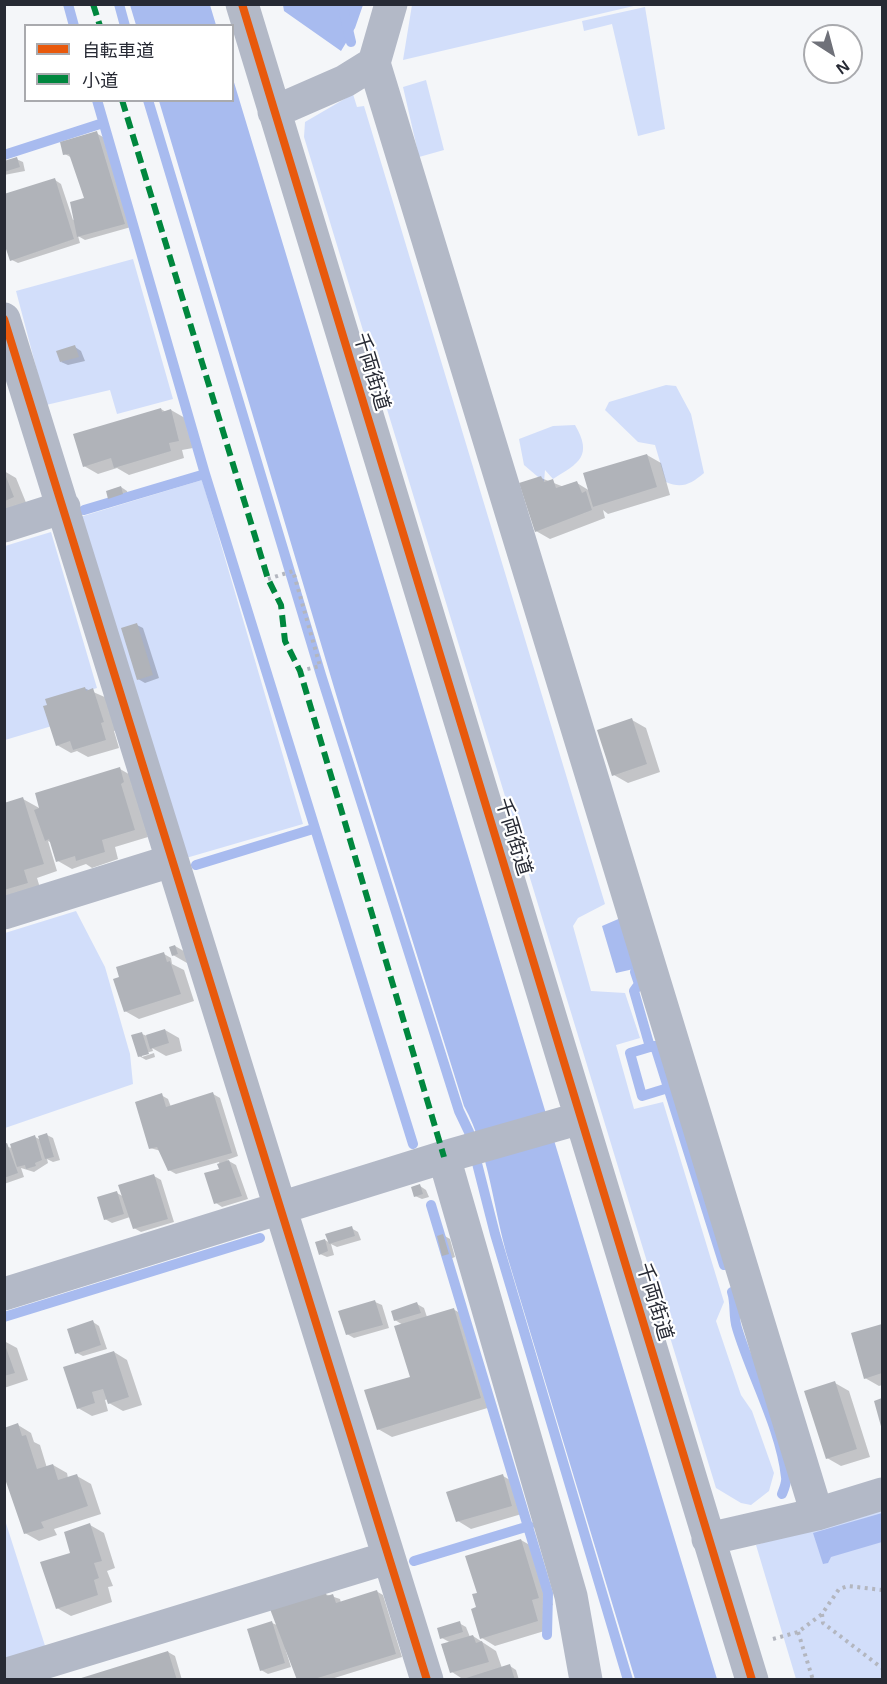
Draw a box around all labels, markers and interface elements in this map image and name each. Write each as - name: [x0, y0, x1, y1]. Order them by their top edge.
- legend: [24, 24, 234, 102]
- north arrow: [803, 24, 863, 84]
- text: 自転車道: [82, 41, 154, 61]
- text: N: [833, 57, 852, 78]
- text: 小道: [82, 71, 118, 91]
- street label: 千両街道: [348, 330, 394, 414]
- street label: 千両街道: [490, 795, 536, 879]
- street label: 千両街道: [631, 1260, 677, 1344]

